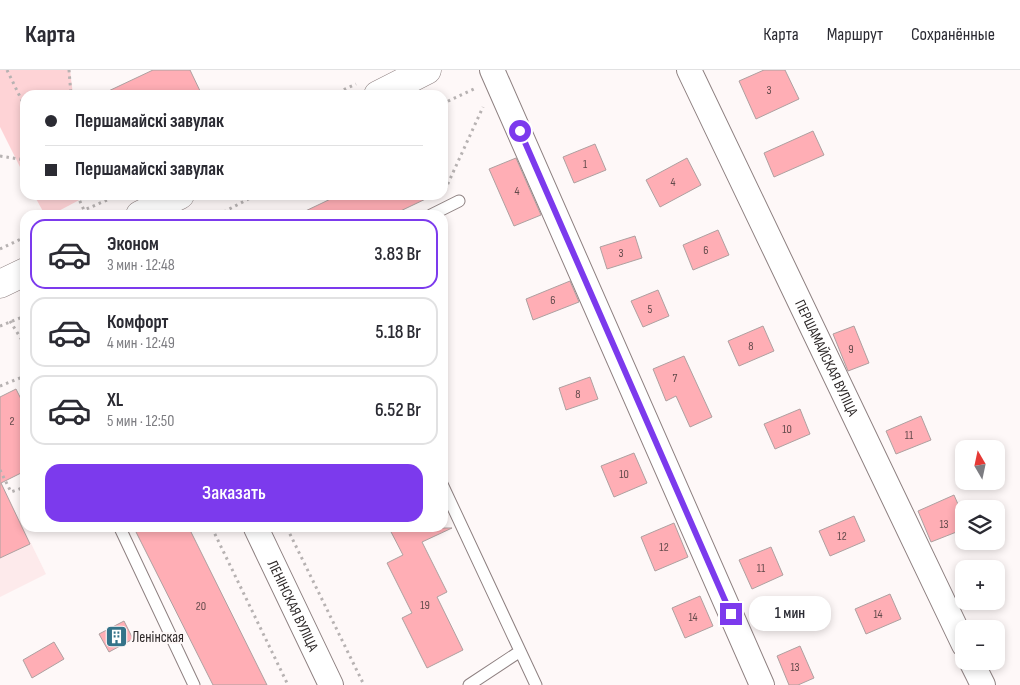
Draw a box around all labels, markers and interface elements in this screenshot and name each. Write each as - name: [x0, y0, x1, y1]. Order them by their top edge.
- text: Карта: [25, 20, 75, 49]
- text: Карта: [763, 24, 799, 45]
- text: Маршрут: [827, 24, 883, 45]
- text: Сохранённые: [911, 24, 995, 45]
- house number: 3: [766, 83, 772, 98]
- text: Першамайскі завулак: [75, 110, 224, 133]
- route start: [509, 120, 531, 142]
- house number: 1: [583, 157, 588, 172]
- text: Першамайскі завулак: [75, 158, 224, 181]
- house number: 4: [670, 175, 676, 190]
- house number: 4: [514, 184, 520, 199]
- icon: car: [47, 232, 92, 277]
- text: Эконом: [107, 233, 159, 256]
- text: 3.83 Br: [374, 243, 421, 266]
- house number: 6: [703, 243, 709, 258]
- house number: 3: [618, 246, 624, 261]
- text: 3 мин · 12:48: [107, 256, 175, 275]
- house number: 6: [550, 293, 556, 308]
- street label: ПЕРШАМАЙСКАЯ ВУЛІЦА: [791, 297, 863, 420]
- house number: 5: [648, 302, 653, 317]
- icon: car: [47, 310, 92, 355]
- text: Комфорт: [107, 311, 169, 334]
- text: 5.18 Br: [376, 321, 421, 344]
- text: 4 мин · 12:49: [107, 334, 175, 353]
- house number: 8: [748, 339, 754, 354]
- house number: 9: [848, 342, 854, 357]
- house number: 7: [673, 371, 678, 386]
- house number: 8: [575, 387, 581, 402]
- icon: car: [47, 388, 92, 433]
- text: XL: [107, 389, 123, 412]
- text: 6.52 Br: [375, 399, 421, 422]
- text: 5 мин · 12:50: [107, 412, 174, 431]
- house number: 2: [10, 414, 15, 429]
- house number: 10: [782, 422, 792, 437]
- house number: 11: [905, 428, 914, 443]
- north arrow: [955, 440, 1005, 490]
- map controls: [955, 440, 1005, 670]
- button: Заказать: [45, 464, 423, 522]
- house number: 10: [619, 467, 629, 482]
- button: layers: [955, 500, 1005, 550]
- house number: 13: [939, 517, 949, 532]
- house number: 12: [837, 529, 847, 544]
- house number: 12: [659, 540, 669, 555]
- street label: ЛЕНІНСКАЯ ВУЛІЦА: [263, 557, 323, 655]
- button: +: [955, 560, 1005, 610]
- house number: 11: [757, 561, 766, 576]
- callout: 1 мин: [748, 596, 831, 632]
- house number: 19: [420, 598, 430, 613]
- house number: 20: [196, 599, 206, 614]
- route end: [720, 603, 742, 625]
- text: 1 мин: [775, 604, 805, 623]
- house number: 14: [873, 607, 883, 622]
- house number: 14: [688, 610, 698, 625]
- button: −: [955, 620, 1005, 670]
- building icon: Ленінская: [104, 625, 128, 649]
- place label: Ленінская: [132, 628, 184, 647]
- house number: 13: [790, 660, 800, 675]

